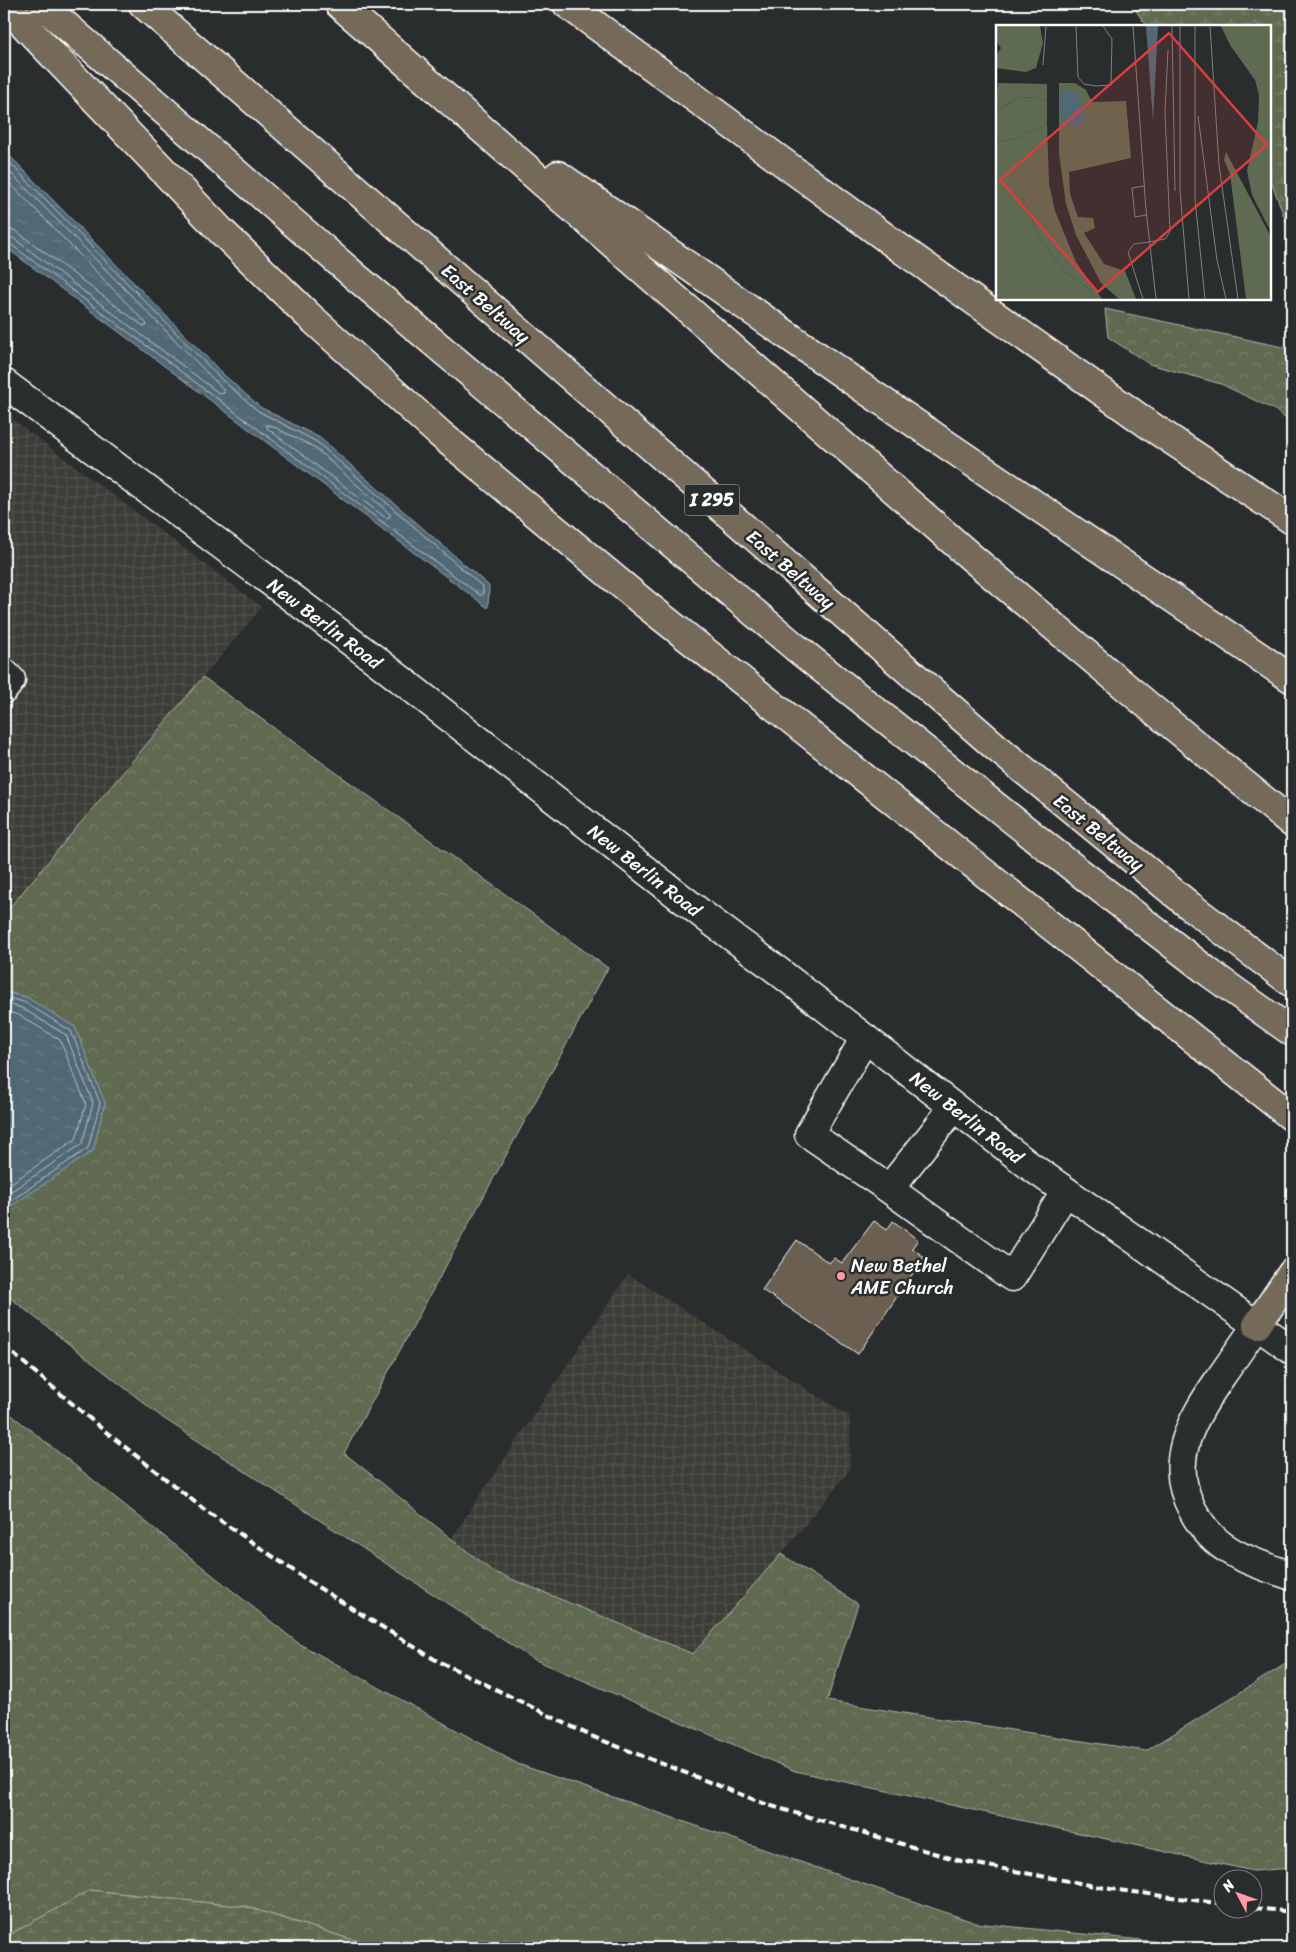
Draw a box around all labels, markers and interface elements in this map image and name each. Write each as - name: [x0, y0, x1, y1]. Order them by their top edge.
- inset map: [996, 25, 1271, 300]
- street label: East Beltway: [433, 255, 538, 352]
- road number: I 295: [684, 484, 740, 516]
- street label: East Beltway: [738, 521, 843, 618]
- street label: New Berlin Road: [260, 569, 390, 678]
- street label: East Beltway: [1046, 785, 1152, 880]
- street label: New Berlin Road: [580, 815, 710, 926]
- street label: New Berlin Road: [902, 1062, 1032, 1173]
- place label: New Bethel AME Church: [850, 1249, 954, 1304]
- marker: New Bethel AME Church: [835, 1270, 847, 1282]
- north arrow: [1214, 1870, 1264, 1920]
- text: N: [1215, 1874, 1241, 1898]

